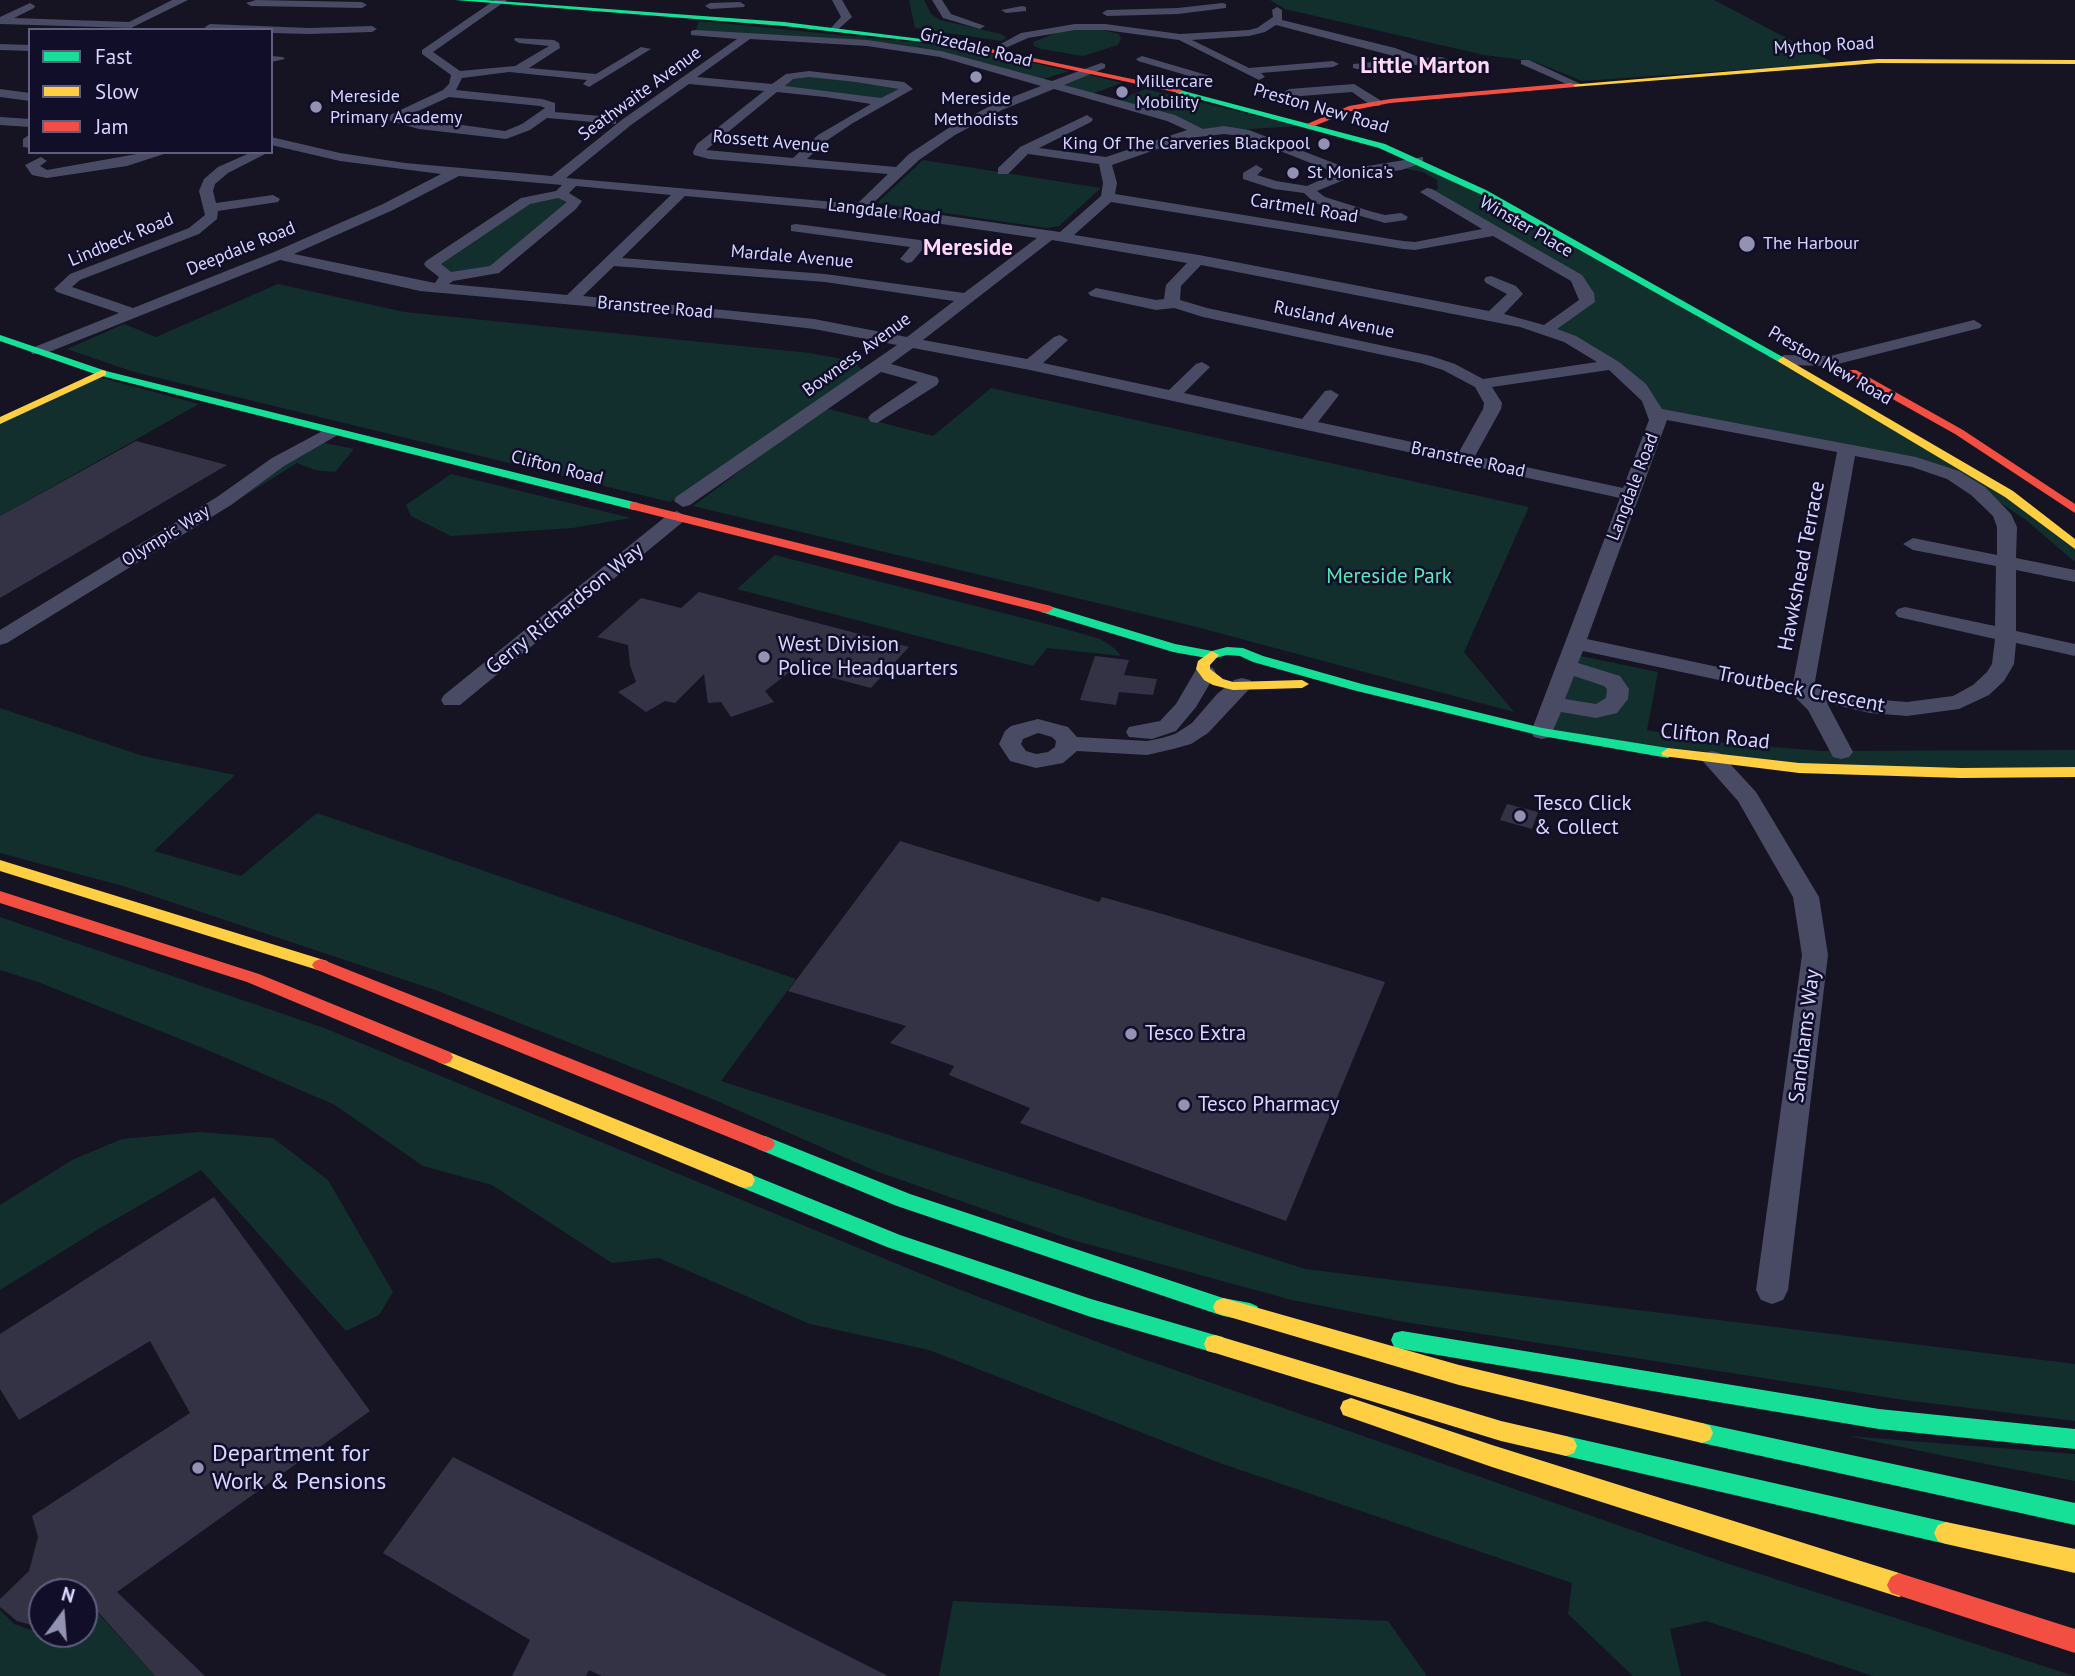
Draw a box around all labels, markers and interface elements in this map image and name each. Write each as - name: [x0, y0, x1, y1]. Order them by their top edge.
- street label: Grizedale Road: [918, 24, 1034, 72]
- legend: [28, 28, 273, 154]
- street label: Mythop Road: [1773, 33, 1875, 59]
- street label: Seathwaite Avenue: [574, 42, 706, 146]
- text: Fast: [95, 43, 132, 70]
- district label: Little Marton: [1360, 52, 1490, 80]
- marker: Mereside Methodists: [968, 69, 984, 85]
- place label: Millercare Mobility: [1136, 71, 1213, 114]
- text: Slow: [95, 78, 139, 105]
- street label: Preston New Road: [1251, 79, 1391, 139]
- marker: Millercare Mobility: [1114, 84, 1130, 100]
- place label: Mereside Primary Academy: [330, 86, 462, 128]
- place label: Mereside Methodists: [934, 88, 1018, 130]
- marker: Mereside Primary Academy: [308, 99, 324, 115]
- text: Jam: [95, 113, 129, 140]
- street label: Rossett Avenue: [712, 126, 830, 158]
- place label: King Of The Carveries Blackpool: [1062, 133, 1310, 155]
- marker: King Of The Carveries Blackpool: [1316, 136, 1332, 152]
- place label: St Monica's: [1307, 162, 1393, 184]
- marker: St Monica's: [1285, 165, 1301, 181]
- street label: Cartmell Road: [1249, 190, 1359, 228]
- street label: Winster Place: [1475, 192, 1577, 262]
- street label: Langdale Road: [826, 194, 942, 230]
- street label: Lindbeck Road: [65, 208, 177, 272]
- street label: Deepdale Road: [183, 217, 299, 281]
- place label: The Harbour: [1763, 233, 1859, 255]
- district label: Mereside: [923, 234, 1013, 262]
- marker: The Harbour: [1737, 234, 1757, 254]
- street label: Mardale Avenue: [730, 241, 854, 273]
- street label: Branstree Road: [596, 292, 714, 324]
- street label: Rusland Avenue: [1272, 297, 1396, 343]
- street label: Bowness Avenue: [799, 309, 915, 401]
- street label: Preston New Road: [1764, 322, 1896, 410]
- street label: Langdale Road: [1603, 430, 1663, 544]
- street label: Branstree Road: [1409, 437, 1527, 483]
- street label: Clifton Road: [509, 446, 605, 490]
- street label: Hawkshead Terrace: [1773, 479, 1831, 653]
- street label: Olympic Way: [118, 500, 214, 572]
- street label: Gerry Richardson Way: [481, 538, 649, 680]
- park label: Mereside Park: [1326, 564, 1452, 590]
- place label: West Division Police Headquarters: [778, 632, 958, 682]
- marker: West Division Police Headquarters: [756, 649, 772, 665]
- street label: Troutbeck Crescent: [1715, 661, 1887, 719]
- street label: Clifton Road: [1659, 719, 1771, 755]
- place label: Tesco Click & Collect: [1534, 791, 1632, 841]
- marker: Tesco Click & Collect: [1512, 808, 1528, 824]
- street label: Sandhams Way: [1784, 968, 1826, 1104]
- place label: Tesco Extra: [1145, 1021, 1246, 1047]
- marker: Tesco Extra: [1123, 1026, 1139, 1042]
- place label: Tesco Pharmacy: [1198, 1092, 1340, 1118]
- marker: Tesco Pharmacy: [1176, 1097, 1192, 1113]
- place label: Department for Work & Pensions: [212, 1440, 386, 1496]
- marker: Department for Work & Pensions: [190, 1460, 206, 1476]
- north arrow: [28, 1578, 98, 1648]
- text: N: [59, 1581, 78, 1608]

